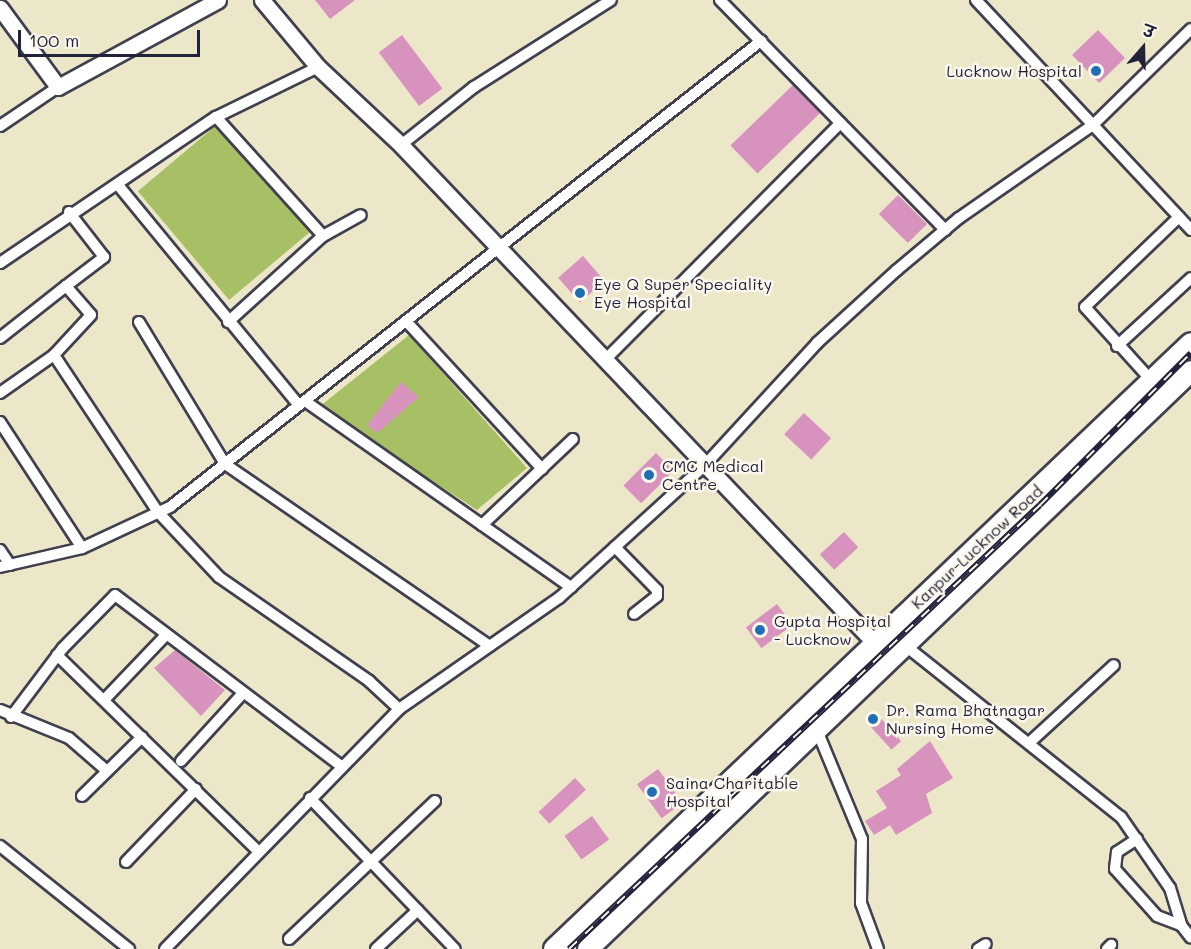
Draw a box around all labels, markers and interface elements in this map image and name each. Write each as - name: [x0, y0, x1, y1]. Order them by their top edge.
- scale bar: [21, 18, 202, 56]
- north arrow: [1113, 18, 1173, 78]
- text: उ: [1141, 19, 1158, 42]
- text: 100 m: [29, 28, 79, 52]
- place label: Lucknow Hospital: [947, 61, 1082, 81]
- marker: Lucknow Hospital: [1087, 62, 1105, 80]
- place label: Eye Q Super Speciality Eye Hospital: [594, 274, 772, 312]
- marker: Eye Q Super Speciality Eye Hospital: [571, 284, 589, 302]
- place label: CMC Medical Centre: [662, 456, 764, 494]
- marker: CMC Medical Centre: [640, 466, 658, 484]
- street label: Kanpur-Lucknow Road: [907, 481, 1047, 613]
- place label: Gupta Hospital - Lucknow: [774, 611, 891, 649]
- marker: Gupta Hospital - Lucknow: [751, 621, 769, 639]
- place label: Dr. Rama Bhatnagar Nursing Home: [886, 700, 1045, 738]
- marker: Dr. Rama Bhatnagar Nursing Home: [864, 710, 882, 728]
- place label: Saina Charitable Hospital: [666, 773, 798, 811]
- marker: Saina Charitable Hospital: [643, 783, 661, 801]

